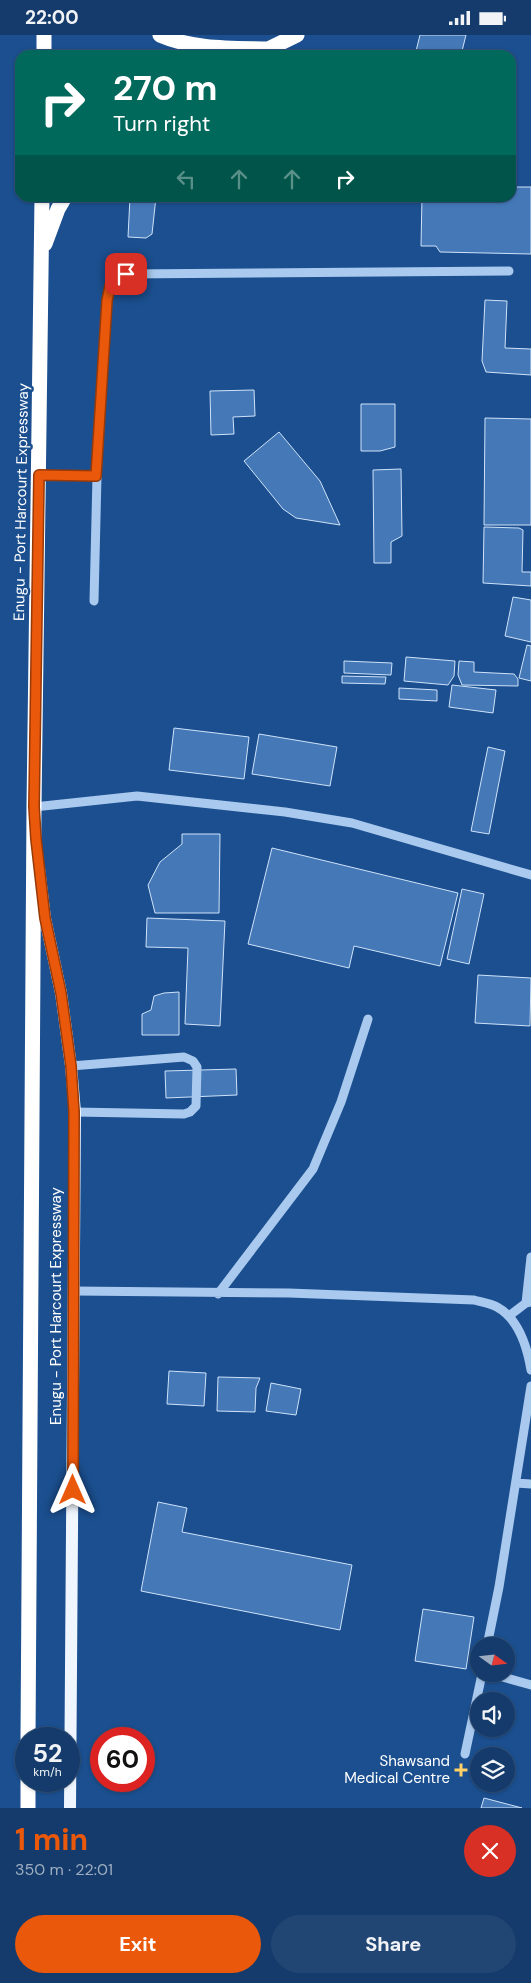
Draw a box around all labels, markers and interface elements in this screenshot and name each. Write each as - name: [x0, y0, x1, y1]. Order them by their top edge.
- text: 22:00: [25, 5, 79, 30]
- text: 270 m: [113, 65, 217, 111]
- icon: right: [30, 70, 95, 135]
- text: Turn right: [113, 109, 210, 138]
- icon: left: [172, 165, 200, 193]
- icon: ahead: [225, 165, 253, 193]
- icon: ahead: [278, 165, 306, 193]
- icon: right: [331, 165, 359, 193]
- pin: [105, 253, 147, 295]
- icon: arrive: [112, 260, 140, 288]
- street label: Enugu - Port Harcourt Expressway: [9, 382, 33, 621]
- street label: Enugu - Port Harcourt Expressway: [46, 1186, 66, 1425]
- position arrow: [46, 1463, 98, 1515]
- north arrow: [470, 1637, 515, 1683]
- map controls: [470, 1637, 515, 1792]
- button: sound: [470, 1692, 515, 1737]
- speed limit sign: 60: [90, 1727, 155, 1792]
- text: 52: [33, 1737, 62, 1770]
- button: layers: [470, 1747, 515, 1792]
- place label: Shawsand Medical Centre: [344, 1751, 450, 1788]
- marker: Shawsand Medical Centre: [454, 1763, 468, 1777]
- text: km/h: [33, 1764, 62, 1780]
- text: 1 min: [15, 1820, 88, 1859]
- button: close: [464, 1825, 516, 1877]
- text: 350 m · 22:01: [15, 1859, 113, 1880]
- button: Exit: [15, 1915, 261, 1973]
- button: Share: [271, 1915, 516, 1973]

